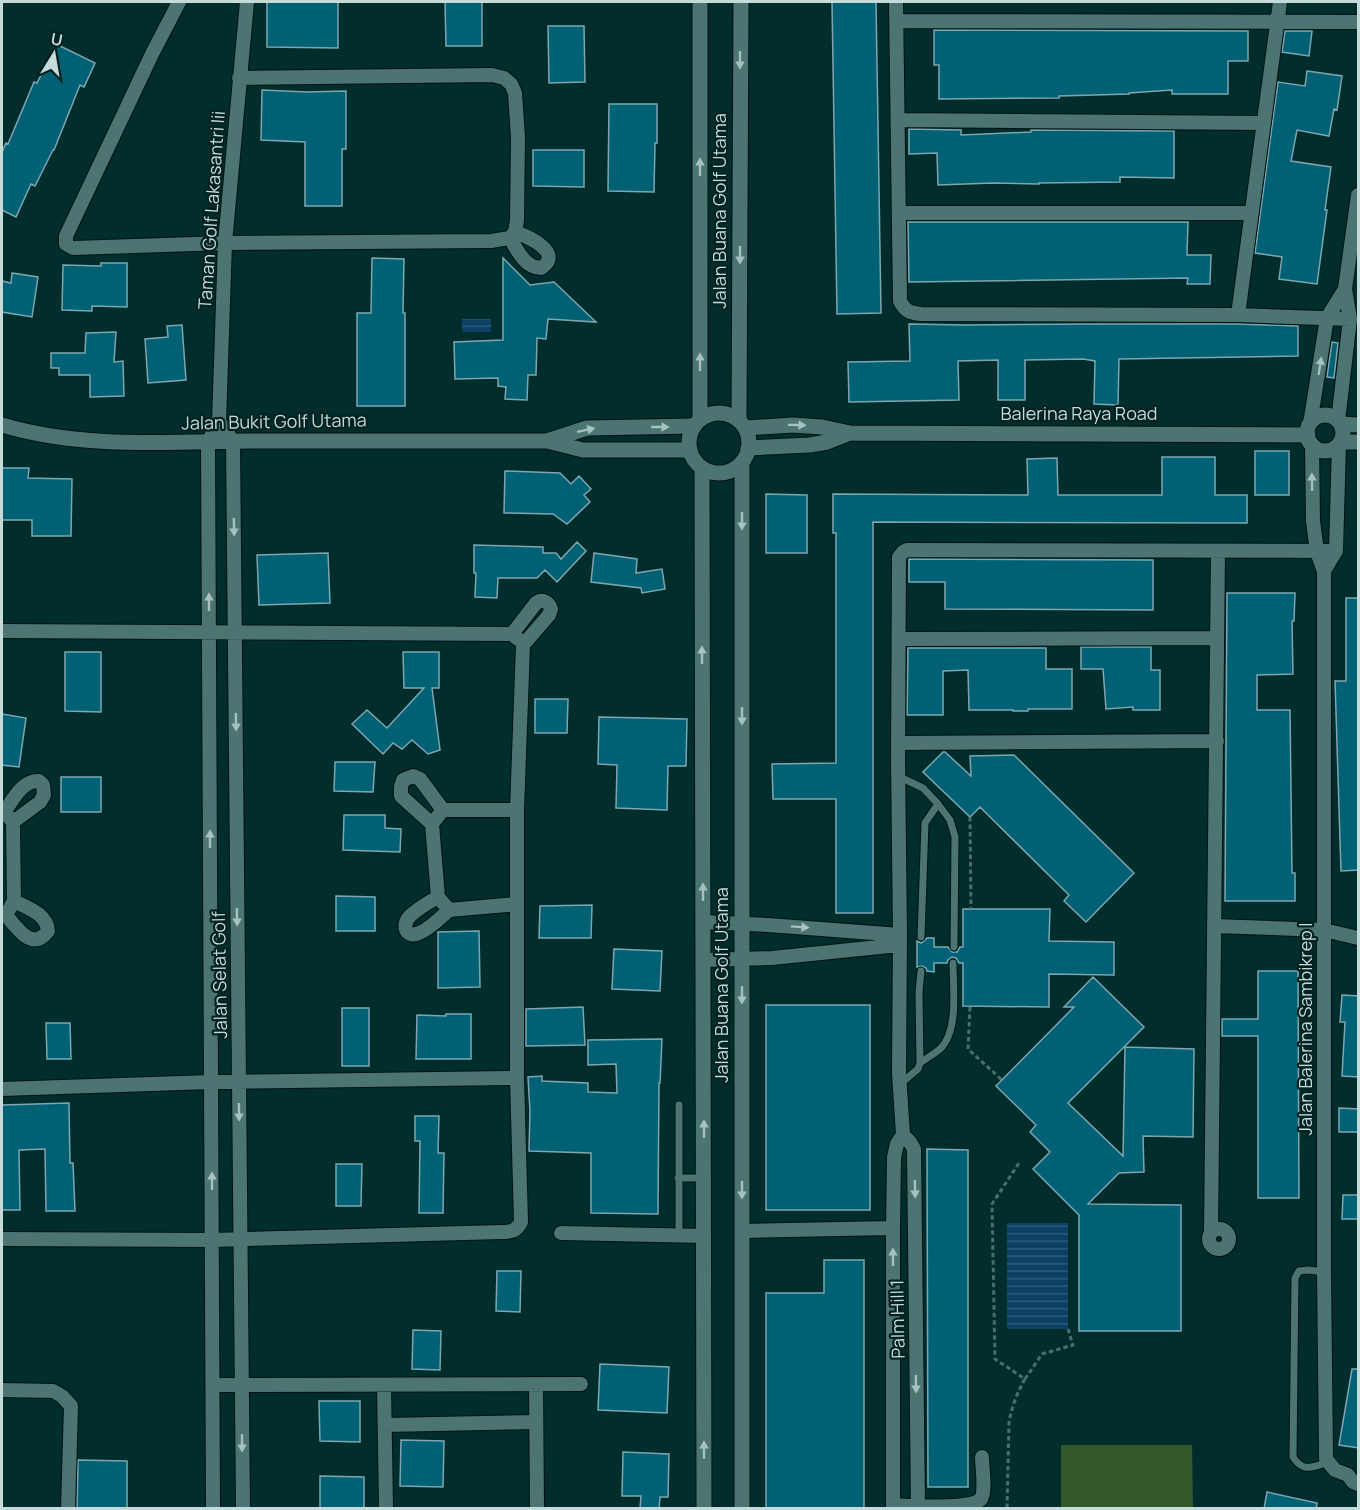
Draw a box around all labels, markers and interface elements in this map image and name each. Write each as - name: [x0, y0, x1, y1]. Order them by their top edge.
- north arrow: [24, 24, 84, 84]
- text: U: [49, 27, 65, 51]
- one-way arrow: [735, 50, 745, 69]
- street label: Taman Golf Lakasantri Iii: [192, 110, 230, 310]
- street label: Jalan Buana Golf Utama: [707, 113, 731, 309]
- one-way arrow: [695, 157, 705, 176]
- one-way arrow: [735, 245, 745, 264]
- one-way arrow: [695, 352, 705, 371]
- one-way arrow: [1315, 357, 1324, 376]
- street label: Balerina Raya Road: [1001, 401, 1157, 425]
- street label: Jalan Bukit Golf Utama: [181, 407, 367, 435]
- one-way arrow: [788, 421, 807, 430]
- one-way arrow: [650, 422, 669, 432]
- one-way arrow: [577, 424, 595, 434]
- one-way arrow: [1307, 473, 1317, 492]
- one-way arrow: [737, 511, 747, 530]
- one-way arrow: [229, 517, 239, 536]
- one-way arrow: [204, 593, 214, 612]
- one-way arrow: [697, 646, 707, 665]
- one-way arrow: [737, 706, 747, 725]
- one-way arrow: [231, 712, 240, 731]
- one-way arrow: [205, 830, 215, 849]
- one-way arrow: [698, 883, 708, 902]
- street label: Jalan Buana Golf Utama: [709, 887, 733, 1083]
- one-way arrow: [232, 907, 242, 926]
- street label: Jalan Selat Golf: [206, 911, 232, 1039]
- one-way arrow: [791, 922, 810, 932]
- street label: Jalan Balerina Sambikrep I: [1293, 923, 1317, 1135]
- one-way arrow: [737, 985, 747, 1004]
- one-way arrow: [234, 1102, 244, 1121]
- one-way arrow: [699, 1120, 709, 1139]
- one-way arrow: [207, 1172, 217, 1191]
- one-way arrow: [737, 1180, 747, 1199]
- one-way arrow: [910, 1180, 920, 1199]
- one-way arrow: [888, 1248, 898, 1267]
- street label: Palm Hill 1: [884, 1279, 910, 1359]
- one-way arrow: [912, 1375, 921, 1394]
- one-way arrow: [237, 1434, 247, 1453]
- one-way arrow: [699, 1441, 709, 1460]

